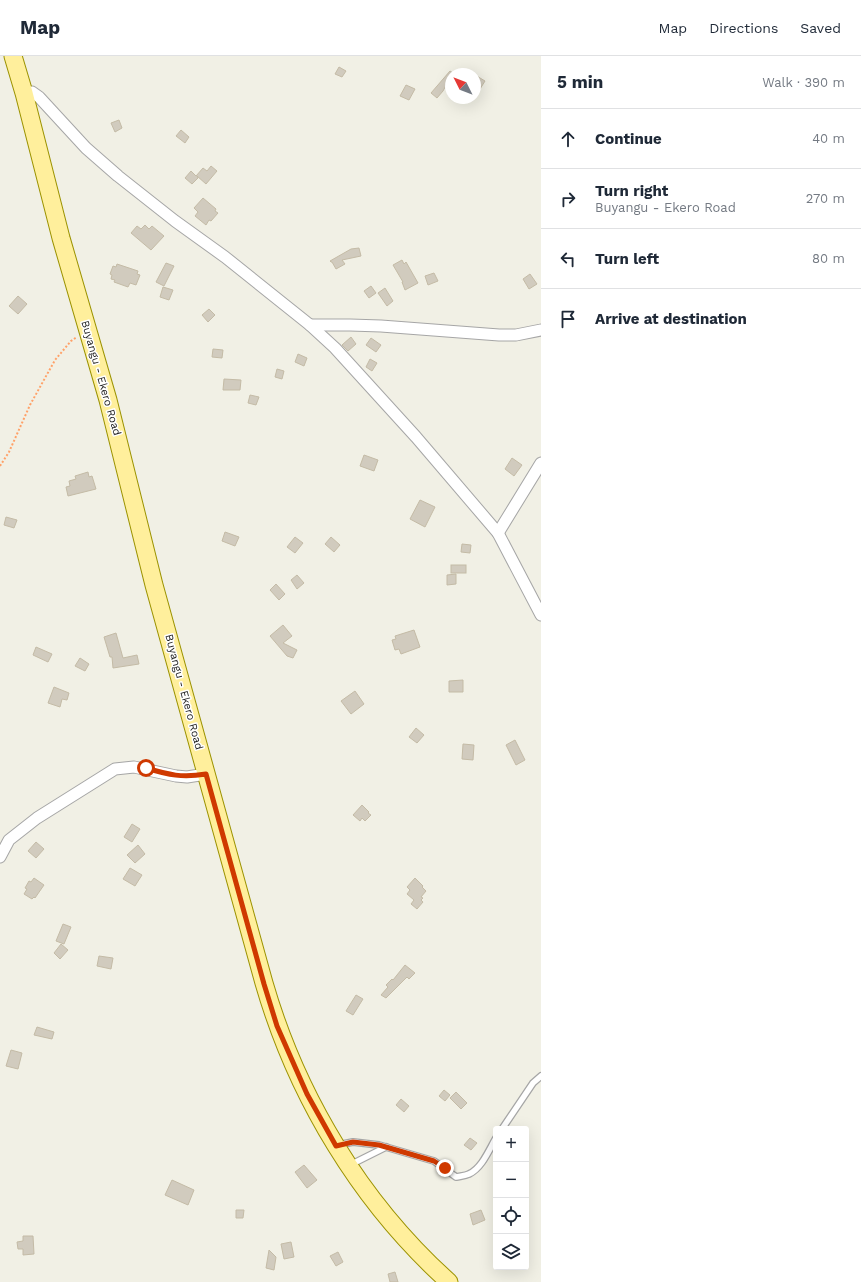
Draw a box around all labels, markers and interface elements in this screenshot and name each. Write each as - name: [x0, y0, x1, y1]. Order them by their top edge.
- text: Map: [20, 16, 60, 39]
- text: Map: [659, 20, 687, 36]
- text: Directions: [709, 20, 778, 36]
- text: Saved: [800, 20, 841, 36]
- north arrow: [445, 68, 481, 104]
- text: 5 min: [557, 72, 603, 92]
- text: Walk · 390 m: [762, 75, 845, 90]
- icon: ahead: [557, 128, 579, 150]
- text: Continue: [595, 130, 662, 148]
- text: 40 m: [812, 131, 845, 146]
- text: Turn right: [595, 182, 668, 200]
- icon: right: [557, 188, 579, 210]
- text: 270 m: [806, 191, 845, 206]
- text: Buyangu - Ekero Road: [595, 200, 736, 215]
- icon: left: [557, 248, 579, 270]
- text: Turn left: [595, 250, 659, 268]
- text: 80 m: [812, 251, 845, 266]
- icon: arrive: [557, 308, 579, 330]
- text: Arrive at destination: [595, 310, 747, 328]
- street label: Buyangu - Ekero Road: [78, 319, 124, 437]
- street label: Buyangu - Ekero Road: [162, 633, 206, 751]
- route start: [137, 759, 155, 777]
- map controls: [493, 1126, 529, 1270]
- button: +: [493, 1126, 529, 1162]
- route end: [436, 1159, 454, 1177]
- button: −: [493, 1162, 529, 1198]
- button: locate: [493, 1198, 529, 1234]
- button: layers: [493, 1234, 529, 1270]

